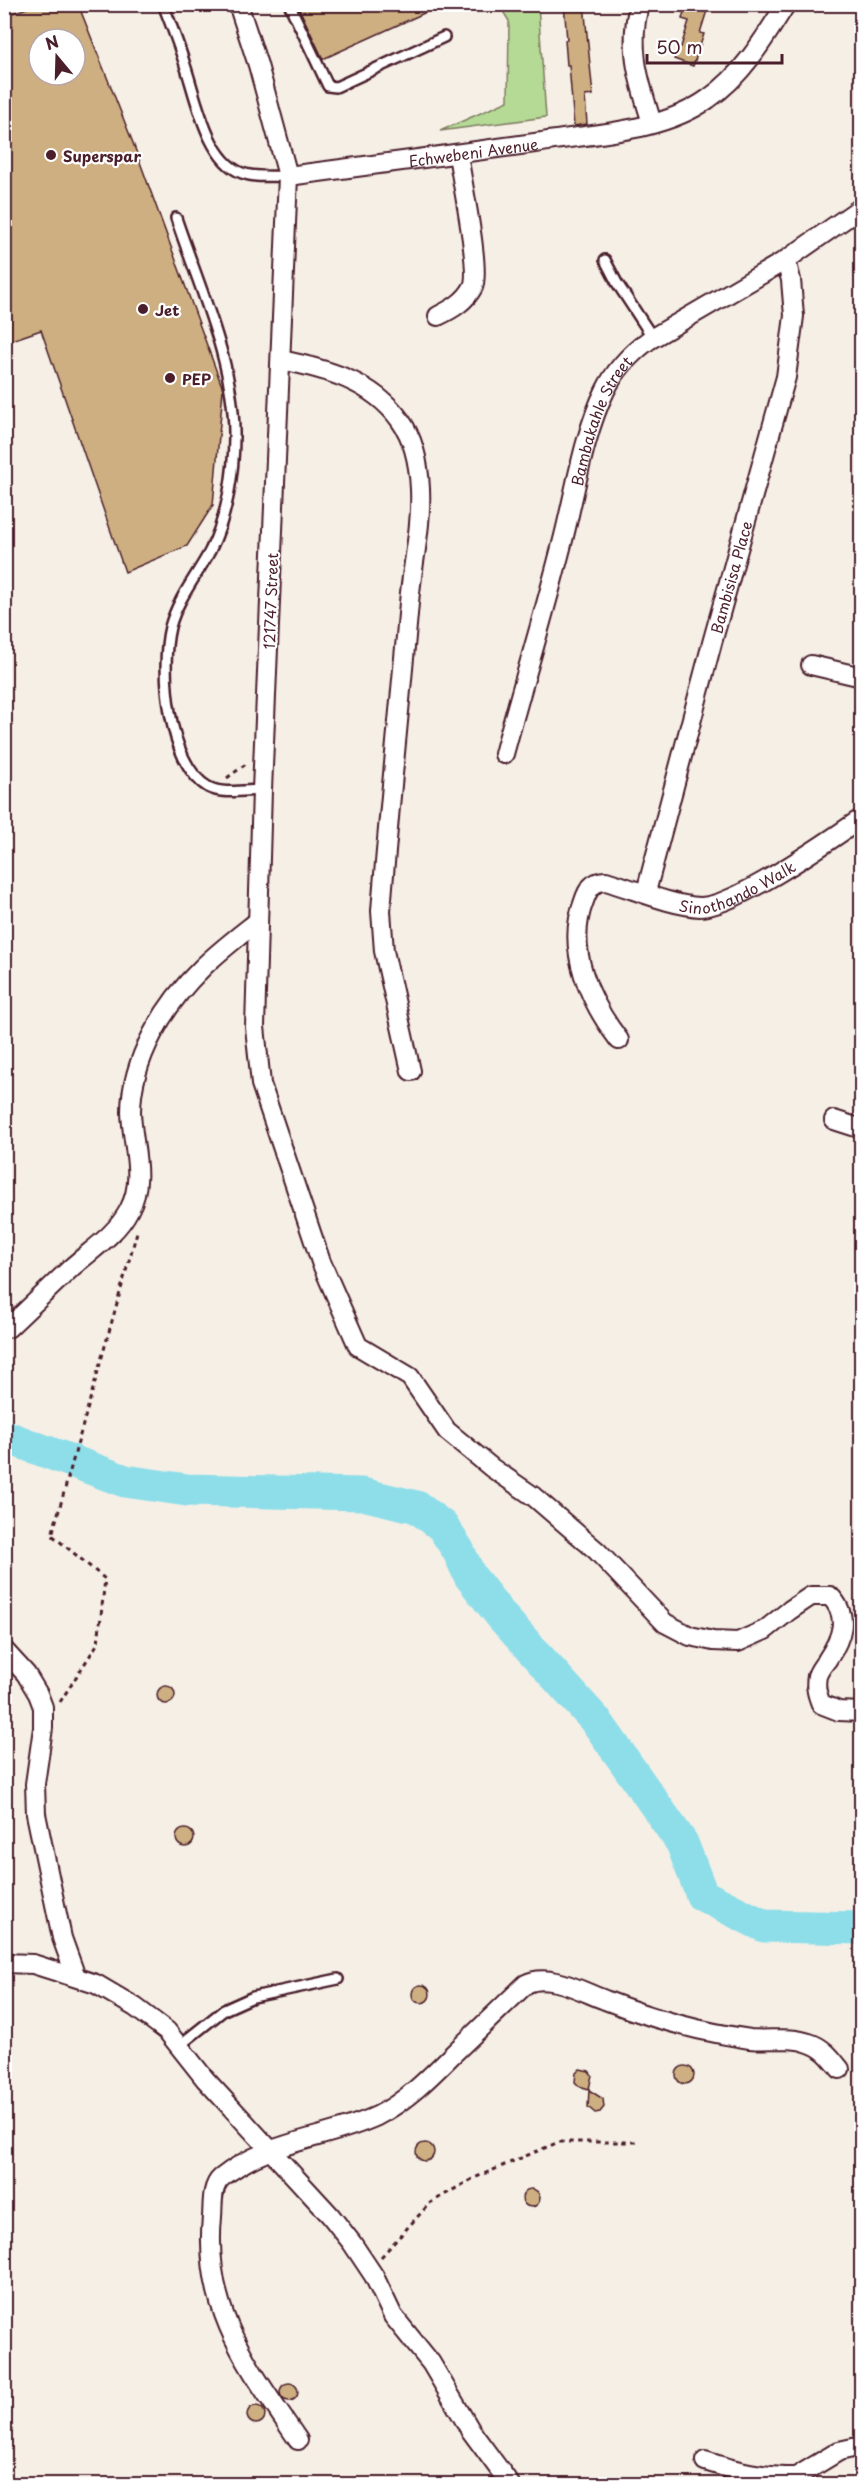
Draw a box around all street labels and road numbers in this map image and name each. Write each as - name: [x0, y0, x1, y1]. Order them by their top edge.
- street label: Echwebeni Avenue: [407, 131, 539, 172]
- street label: Bambakahle Street: [564, 350, 637, 488]
- street label: Bambisisa Place: [704, 518, 757, 636]
- street label: 121747 Street: [257, 552, 283, 650]
- street label: Sinothando Walk: [677, 854, 799, 919]

